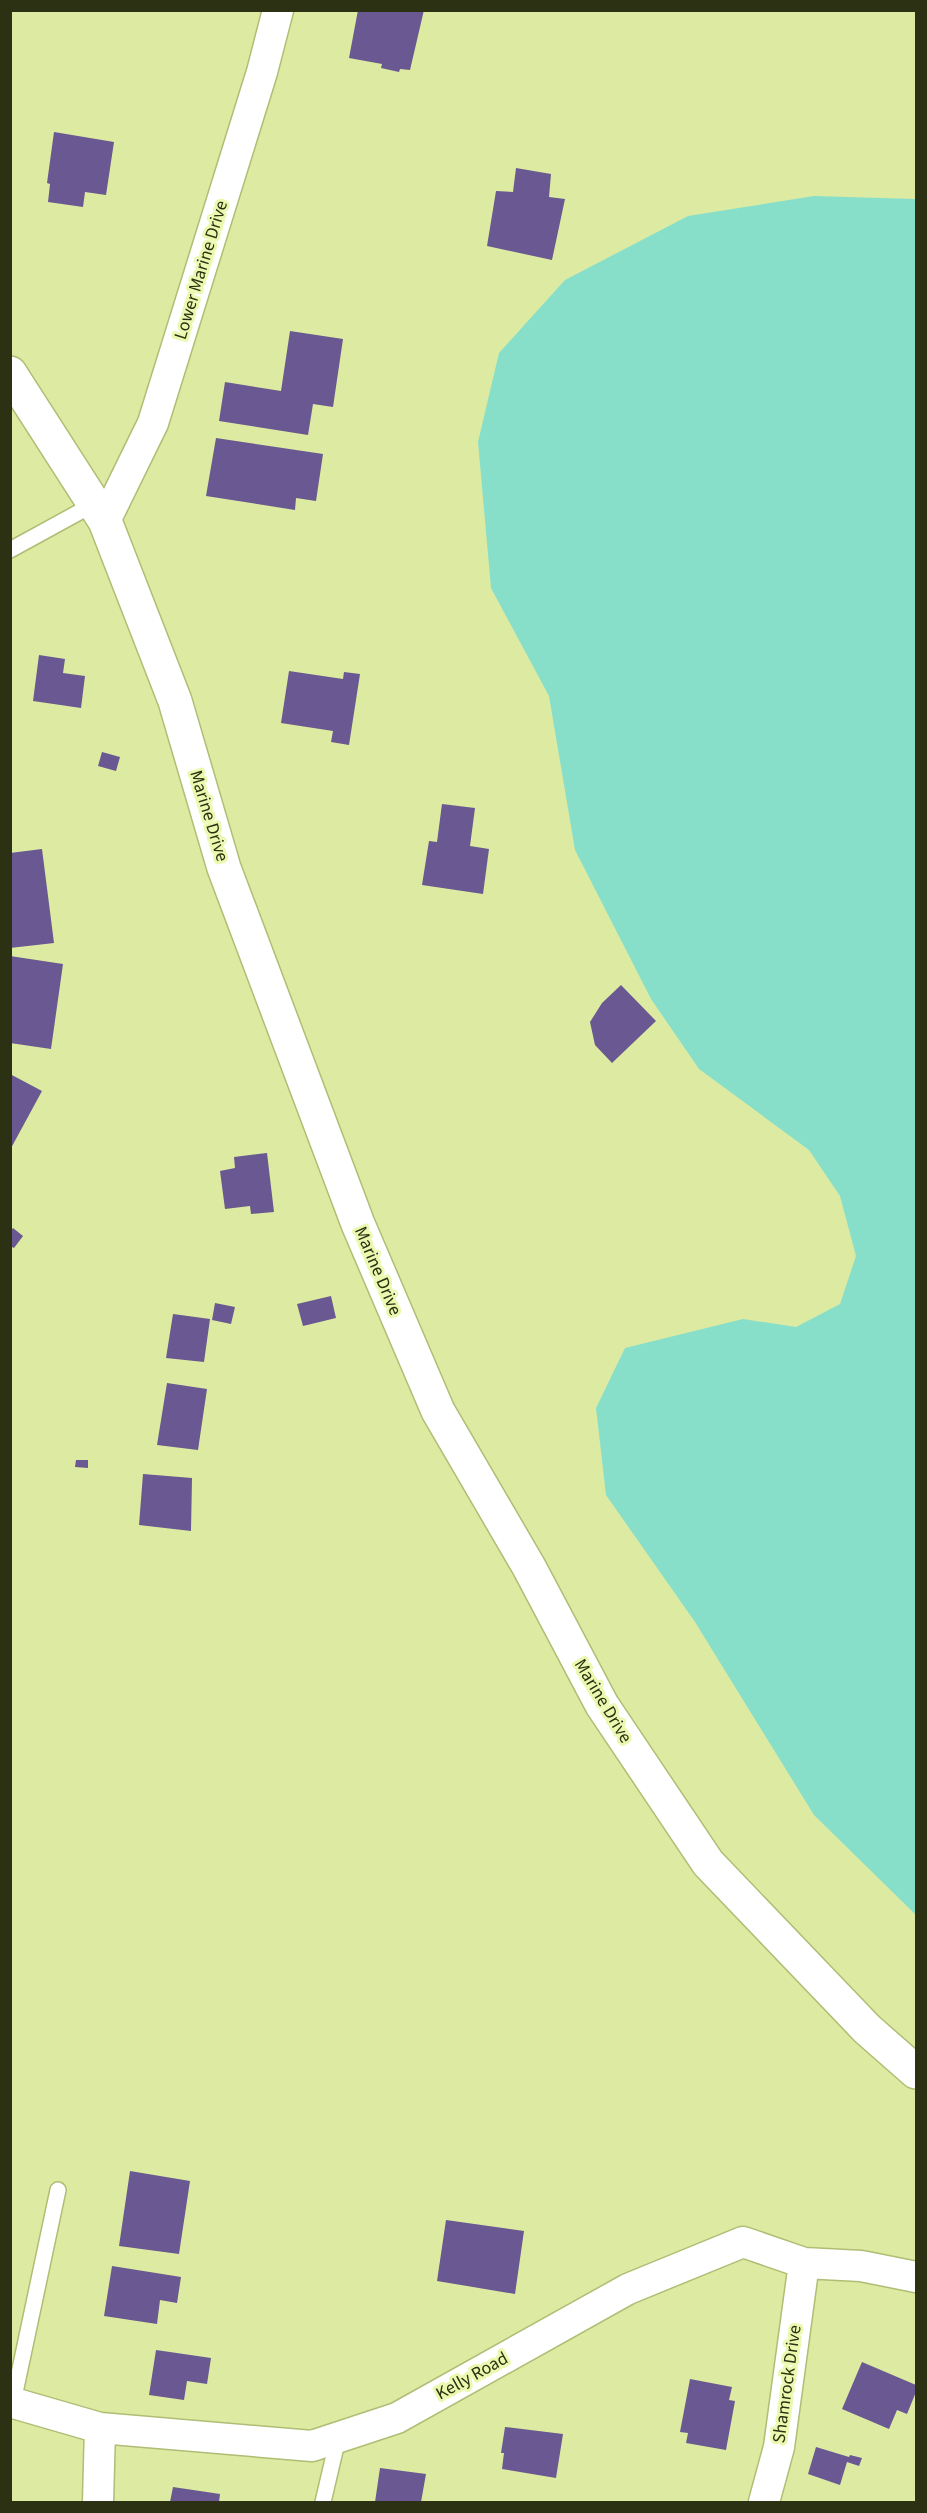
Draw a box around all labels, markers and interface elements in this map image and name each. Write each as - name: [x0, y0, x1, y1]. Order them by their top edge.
- street label: Lower Marine Drive: [168, 197, 234, 343]
- street label: Marine Drive: [183, 767, 235, 865]
- street label: Marine Drive: [348, 1223, 408, 1319]
- street label: Marine Drive: [568, 1654, 638, 1748]
- street label: Shamrock Drive: [766, 2323, 808, 2445]
- street label: Kelly Road: [431, 2346, 513, 2406]

